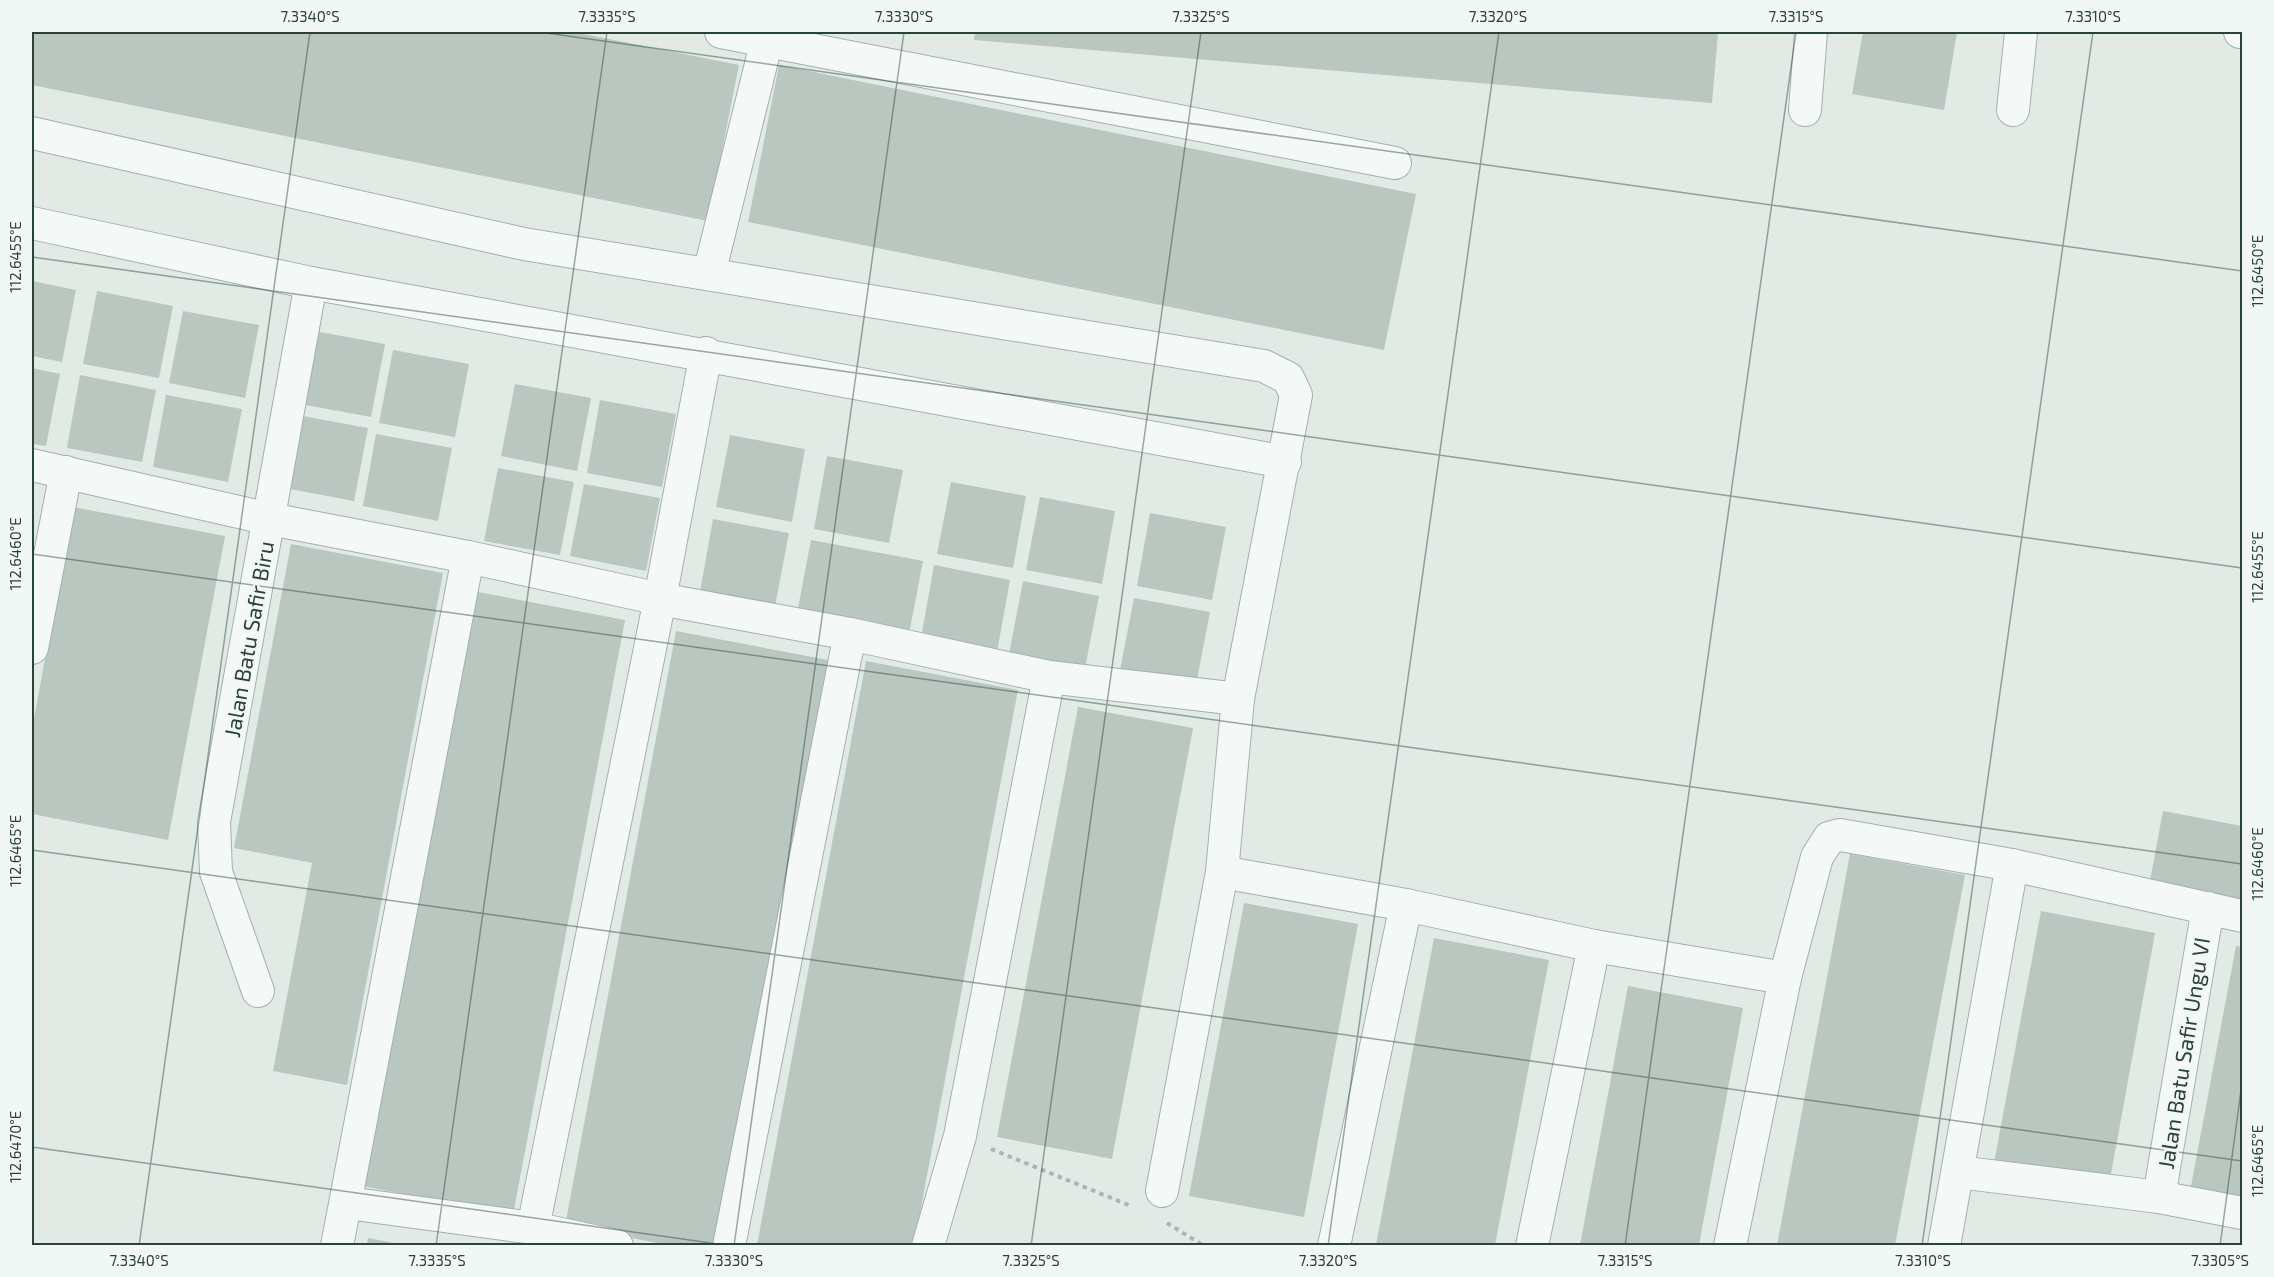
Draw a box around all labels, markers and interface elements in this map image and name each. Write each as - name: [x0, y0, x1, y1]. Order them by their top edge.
- text: 7.3340°S: [280, 7, 340, 25]
- text: 7.3335°S: [578, 7, 636, 25]
- text: 7.3330°S: [875, 7, 933, 25]
- text: 7.3325°S: [1172, 7, 1230, 25]
- text: 7.3320°S: [1469, 7, 1527, 25]
- text: 7.3315°S: [1769, 7, 1823, 25]
- text: 7.3310°S: [2065, 7, 2121, 25]
- text: 112.6455°E: [6, 221, 24, 293]
- text: 112.6450°E: [2248, 235, 2266, 307]
- text: 112.6460°E: [6, 517, 24, 591]
- text: 112.6455°E: [2248, 531, 2266, 603]
- street label: Jalan Batu Safir Biru: [218, 539, 278, 739]
- text: 112.6465°E: [6, 815, 24, 887]
- text: 112.6460°E: [2248, 827, 2266, 901]
- street label: Jalan Batu Safir Ungu VI: [2152, 935, 2214, 1171]
- text: 112.6470°E: [6, 1111, 24, 1183]
- text: 112.6465°E: [2248, 1125, 2266, 1197]
- text: 7.3340°S: [109, 1251, 169, 1269]
- text: 7.3335°S: [408, 1251, 466, 1269]
- text: 7.3330°S: [705, 1251, 763, 1269]
- text: 7.3325°S: [1002, 1251, 1060, 1269]
- text: 7.3320°S: [1299, 1251, 1357, 1269]
- text: 7.3315°S: [1598, 1251, 1652, 1269]
- text: 7.3310°S: [1895, 1251, 1951, 1269]
- text: 7.3305°S: [2191, 1251, 2249, 1269]

